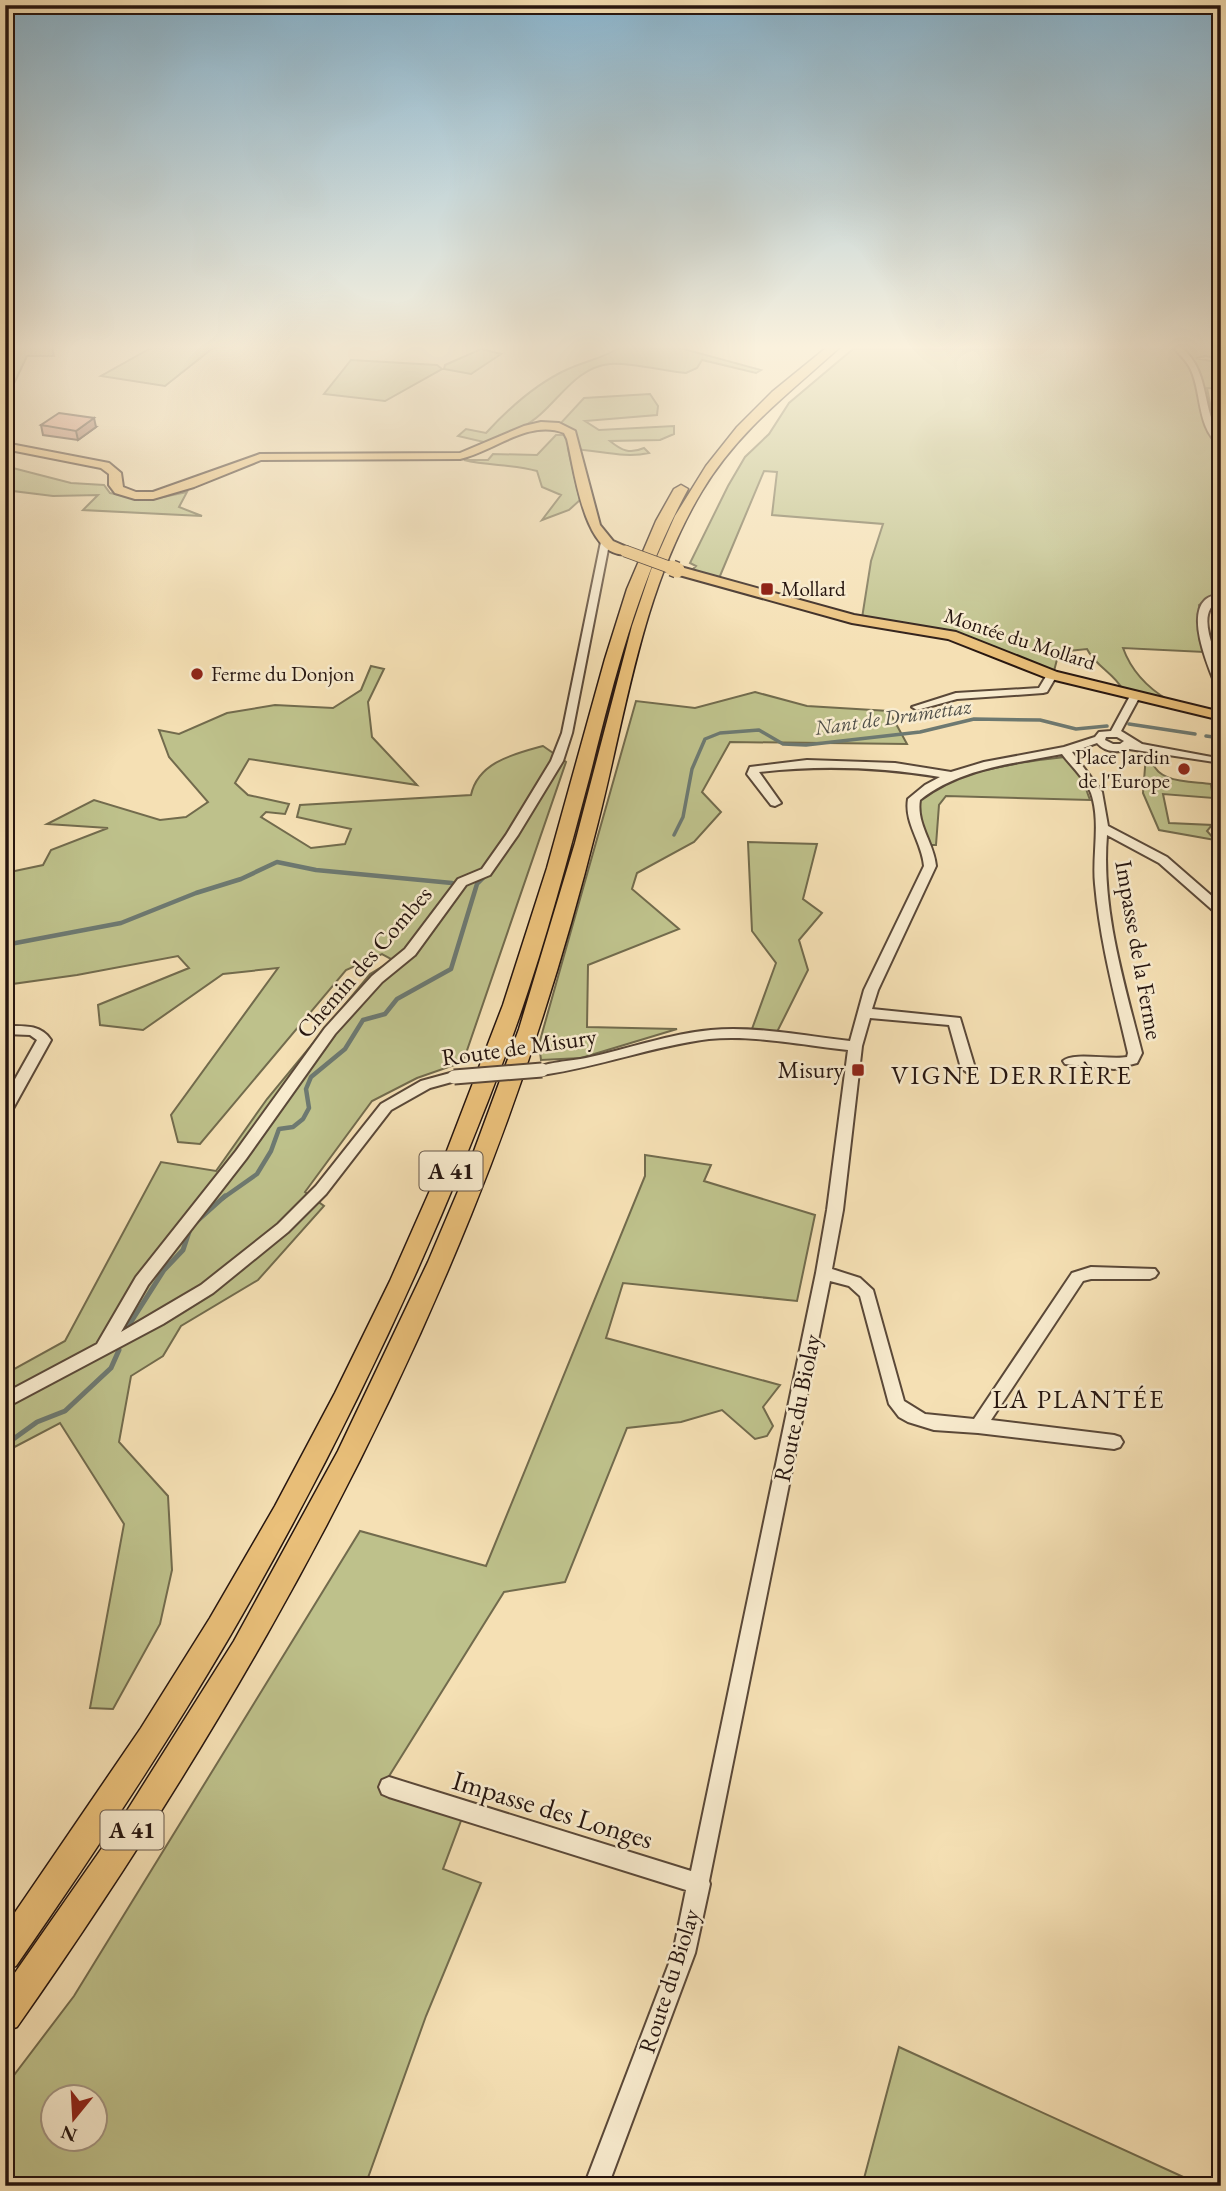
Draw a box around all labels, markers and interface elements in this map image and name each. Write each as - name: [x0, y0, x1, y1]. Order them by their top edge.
- place label: Mollard: [781, 575, 846, 602]
- marker: Mollard: [759, 581, 775, 597]
- street label: Montée du Mollard: [941, 601, 1100, 676]
- place label: Ferme du Donjon: [211, 660, 355, 687]
- marker: Ferme du Donjon: [189, 666, 205, 682]
- water label: Nant de Drumettaz: [812, 692, 974, 741]
- place label: Place Jardin de l'Europe: [1075, 743, 1170, 794]
- marker: Place Jardin de l'Europe: [1176, 761, 1192, 777]
- street label: Impasse de la Ferme: [1108, 858, 1171, 1042]
- street label: Chemin des Combes: [289, 879, 438, 1044]
- street label: Route de Misury: [439, 1020, 599, 1073]
- place label: Misury: [778, 1054, 844, 1085]
- district label: VIGNE DERRIÈRE: [891, 1058, 1133, 1092]
- marker: Misury: [850, 1062, 866, 1078]
- road number: A 41: [420, 1152, 482, 1190]
- street label: Route du Biolay: [766, 1331, 827, 1484]
- district label: LA PLANTÉE: [992, 1382, 1166, 1416]
- street label: Impasse des Longes: [448, 1761, 658, 1857]
- road number: A 41: [100, 1811, 164, 1850]
- street label: Route du Biolay: [631, 1904, 707, 2057]
- north arrow: [38, 2082, 108, 2152]
- text: N: [57, 2119, 80, 2148]

